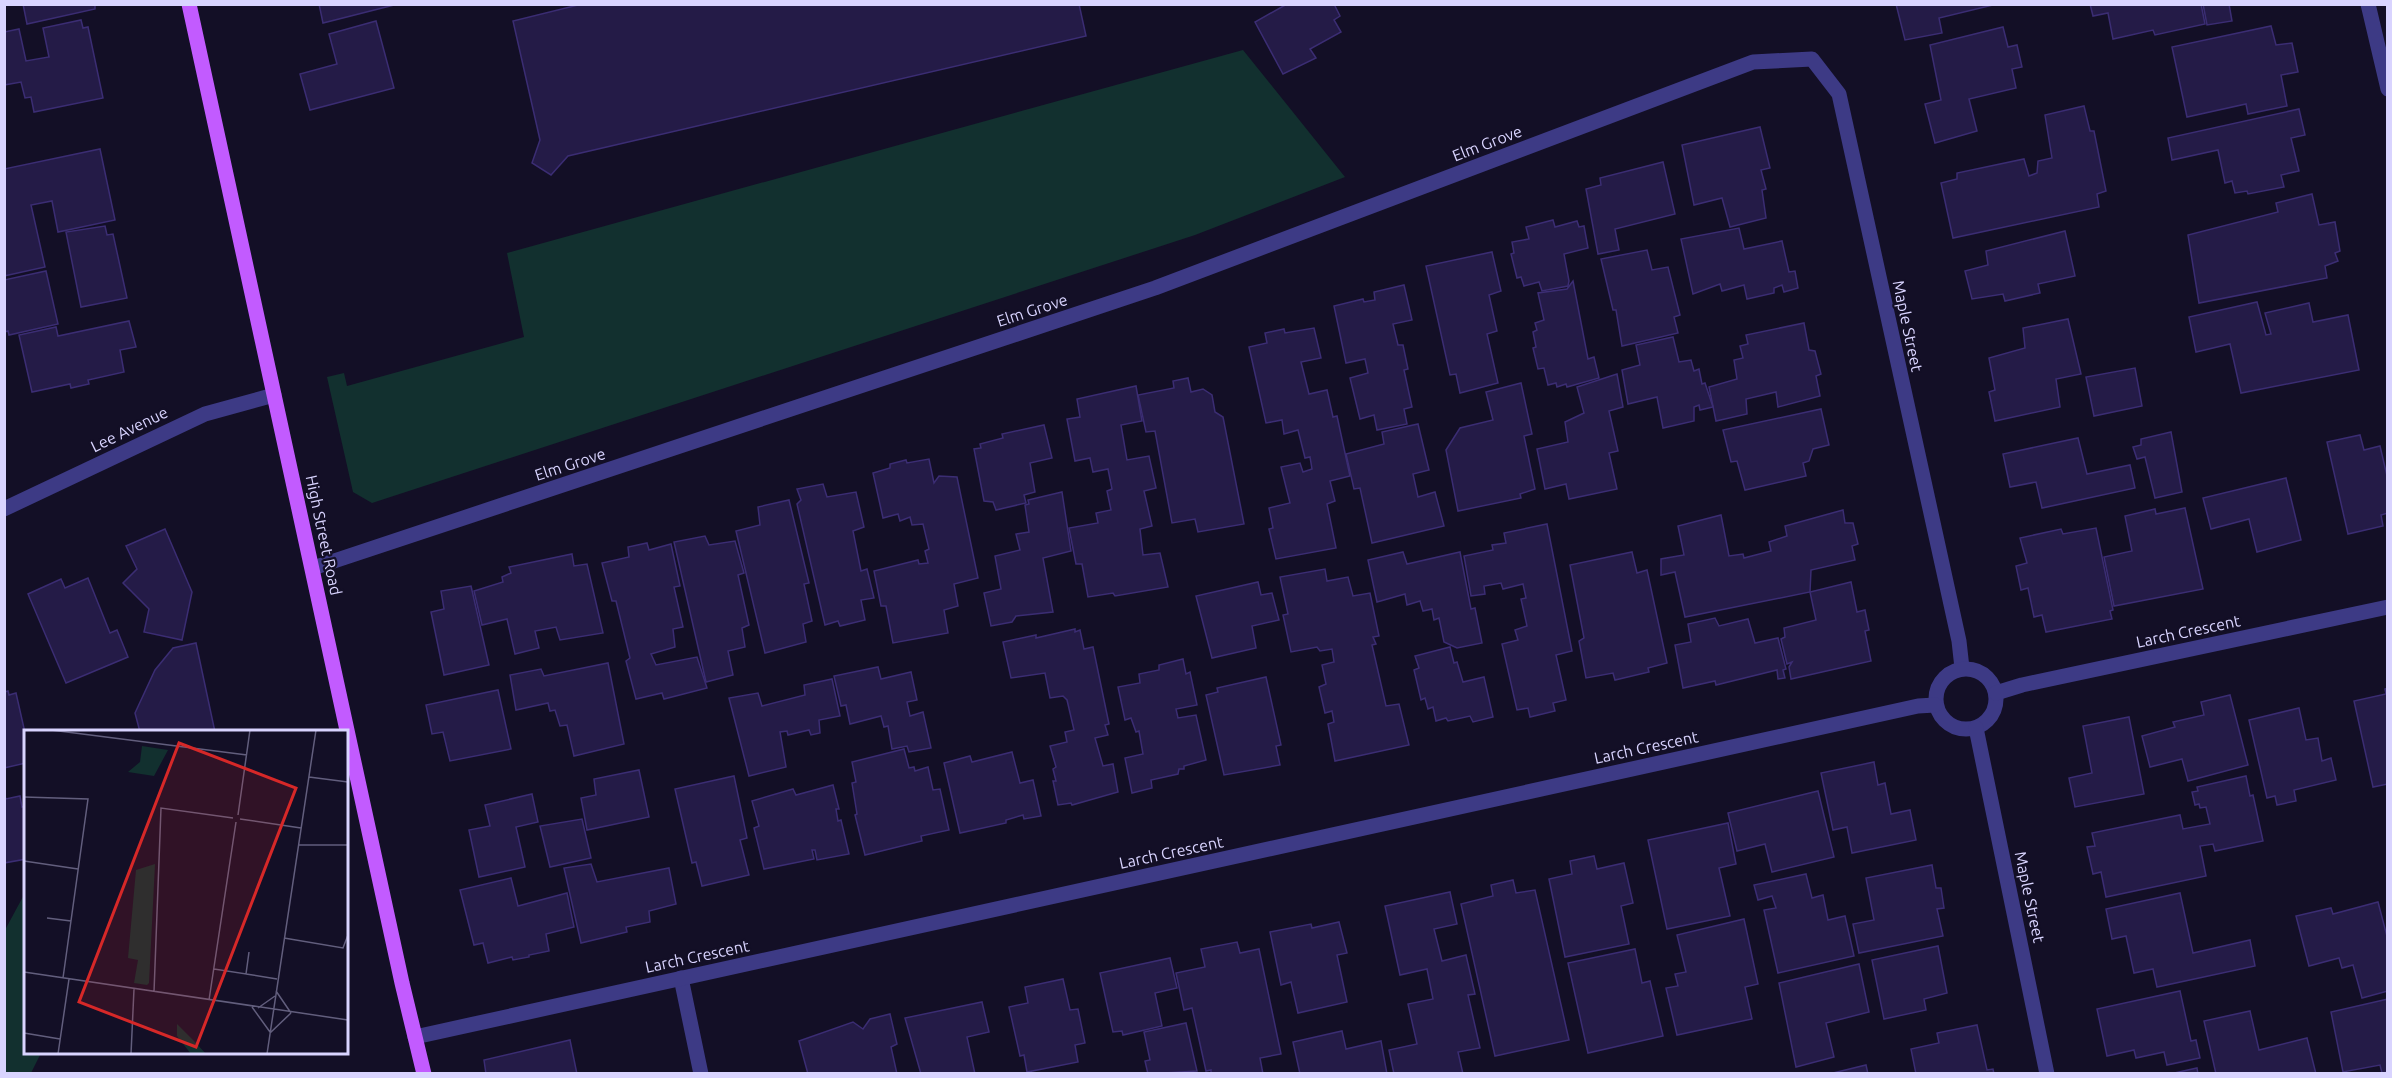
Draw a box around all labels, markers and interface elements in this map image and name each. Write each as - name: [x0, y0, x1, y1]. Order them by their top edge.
- street label: Elm Grove: [1450, 121, 1524, 165]
- street label: Maple Street: [1890, 279, 1927, 374]
- street label: Elm Grove: [994, 290, 1070, 330]
- street label: Lee Avenue: [88, 403, 170, 455]
- street label: Elm Grove: [532, 444, 608, 484]
- street label: High Street Road: [302, 473, 346, 597]
- street label: Larch Crescent: [2134, 611, 2242, 651]
- street label: Larch Crescent: [1592, 727, 1700, 767]
- inset map: [24, 730, 348, 1054]
- street label: Larch Crescent: [1117, 832, 1225, 872]
- street label: Maple Street: [2012, 850, 2049, 945]
- street label: Larch Crescent: [643, 936, 751, 976]

